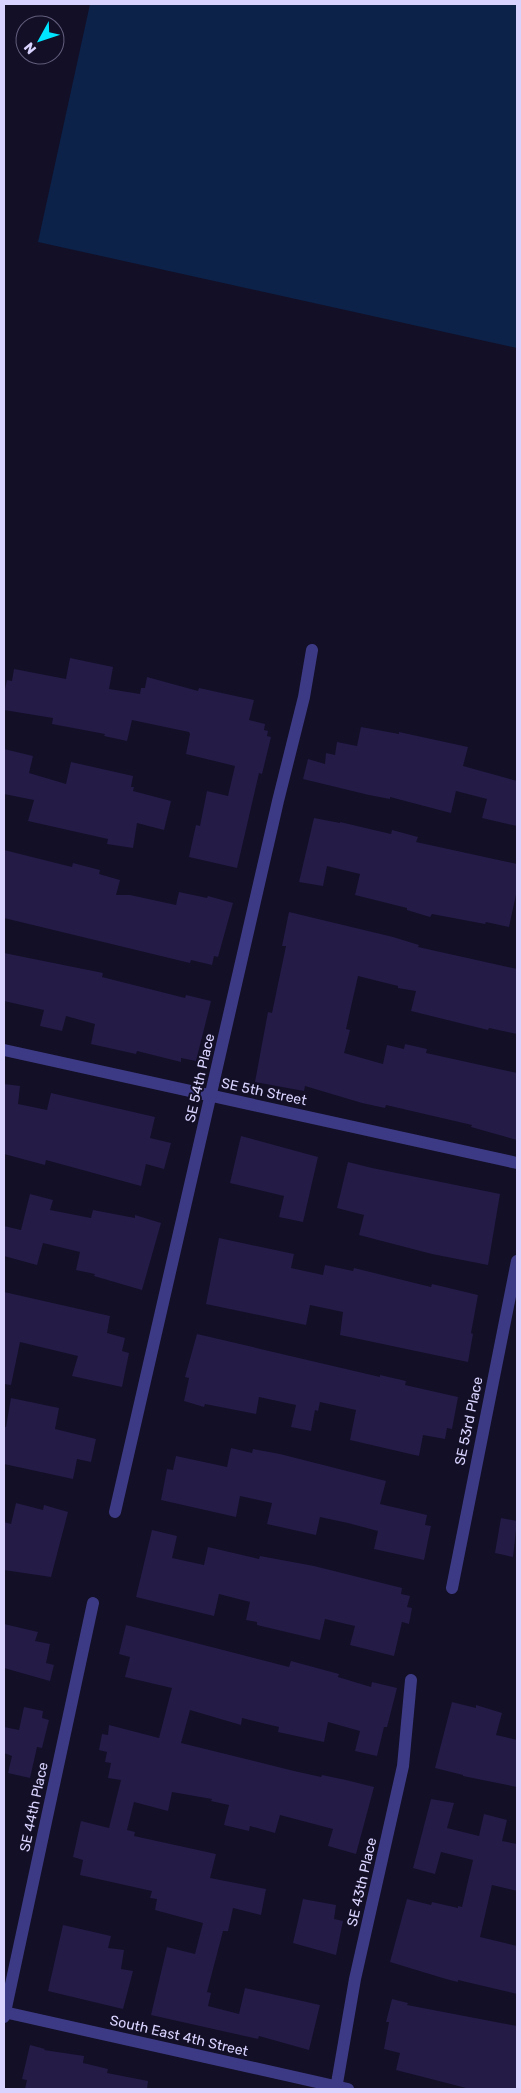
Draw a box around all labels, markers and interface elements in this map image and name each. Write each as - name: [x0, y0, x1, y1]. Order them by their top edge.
- north arrow: [15, 15, 65, 65]
- text: N: [21, 39, 40, 57]
- street label: SE 54th Place: [182, 1032, 219, 1124]
- street label: SE 5th Street: [220, 1075, 309, 1109]
- street label: SE 53rd Place: [451, 1375, 487, 1467]
- street label: SE 44th Place: [16, 1761, 52, 1853]
- street label: SE 43th Place: [343, 1836, 381, 1928]
- street label: South East 4th Street: [108, 2012, 250, 2060]

